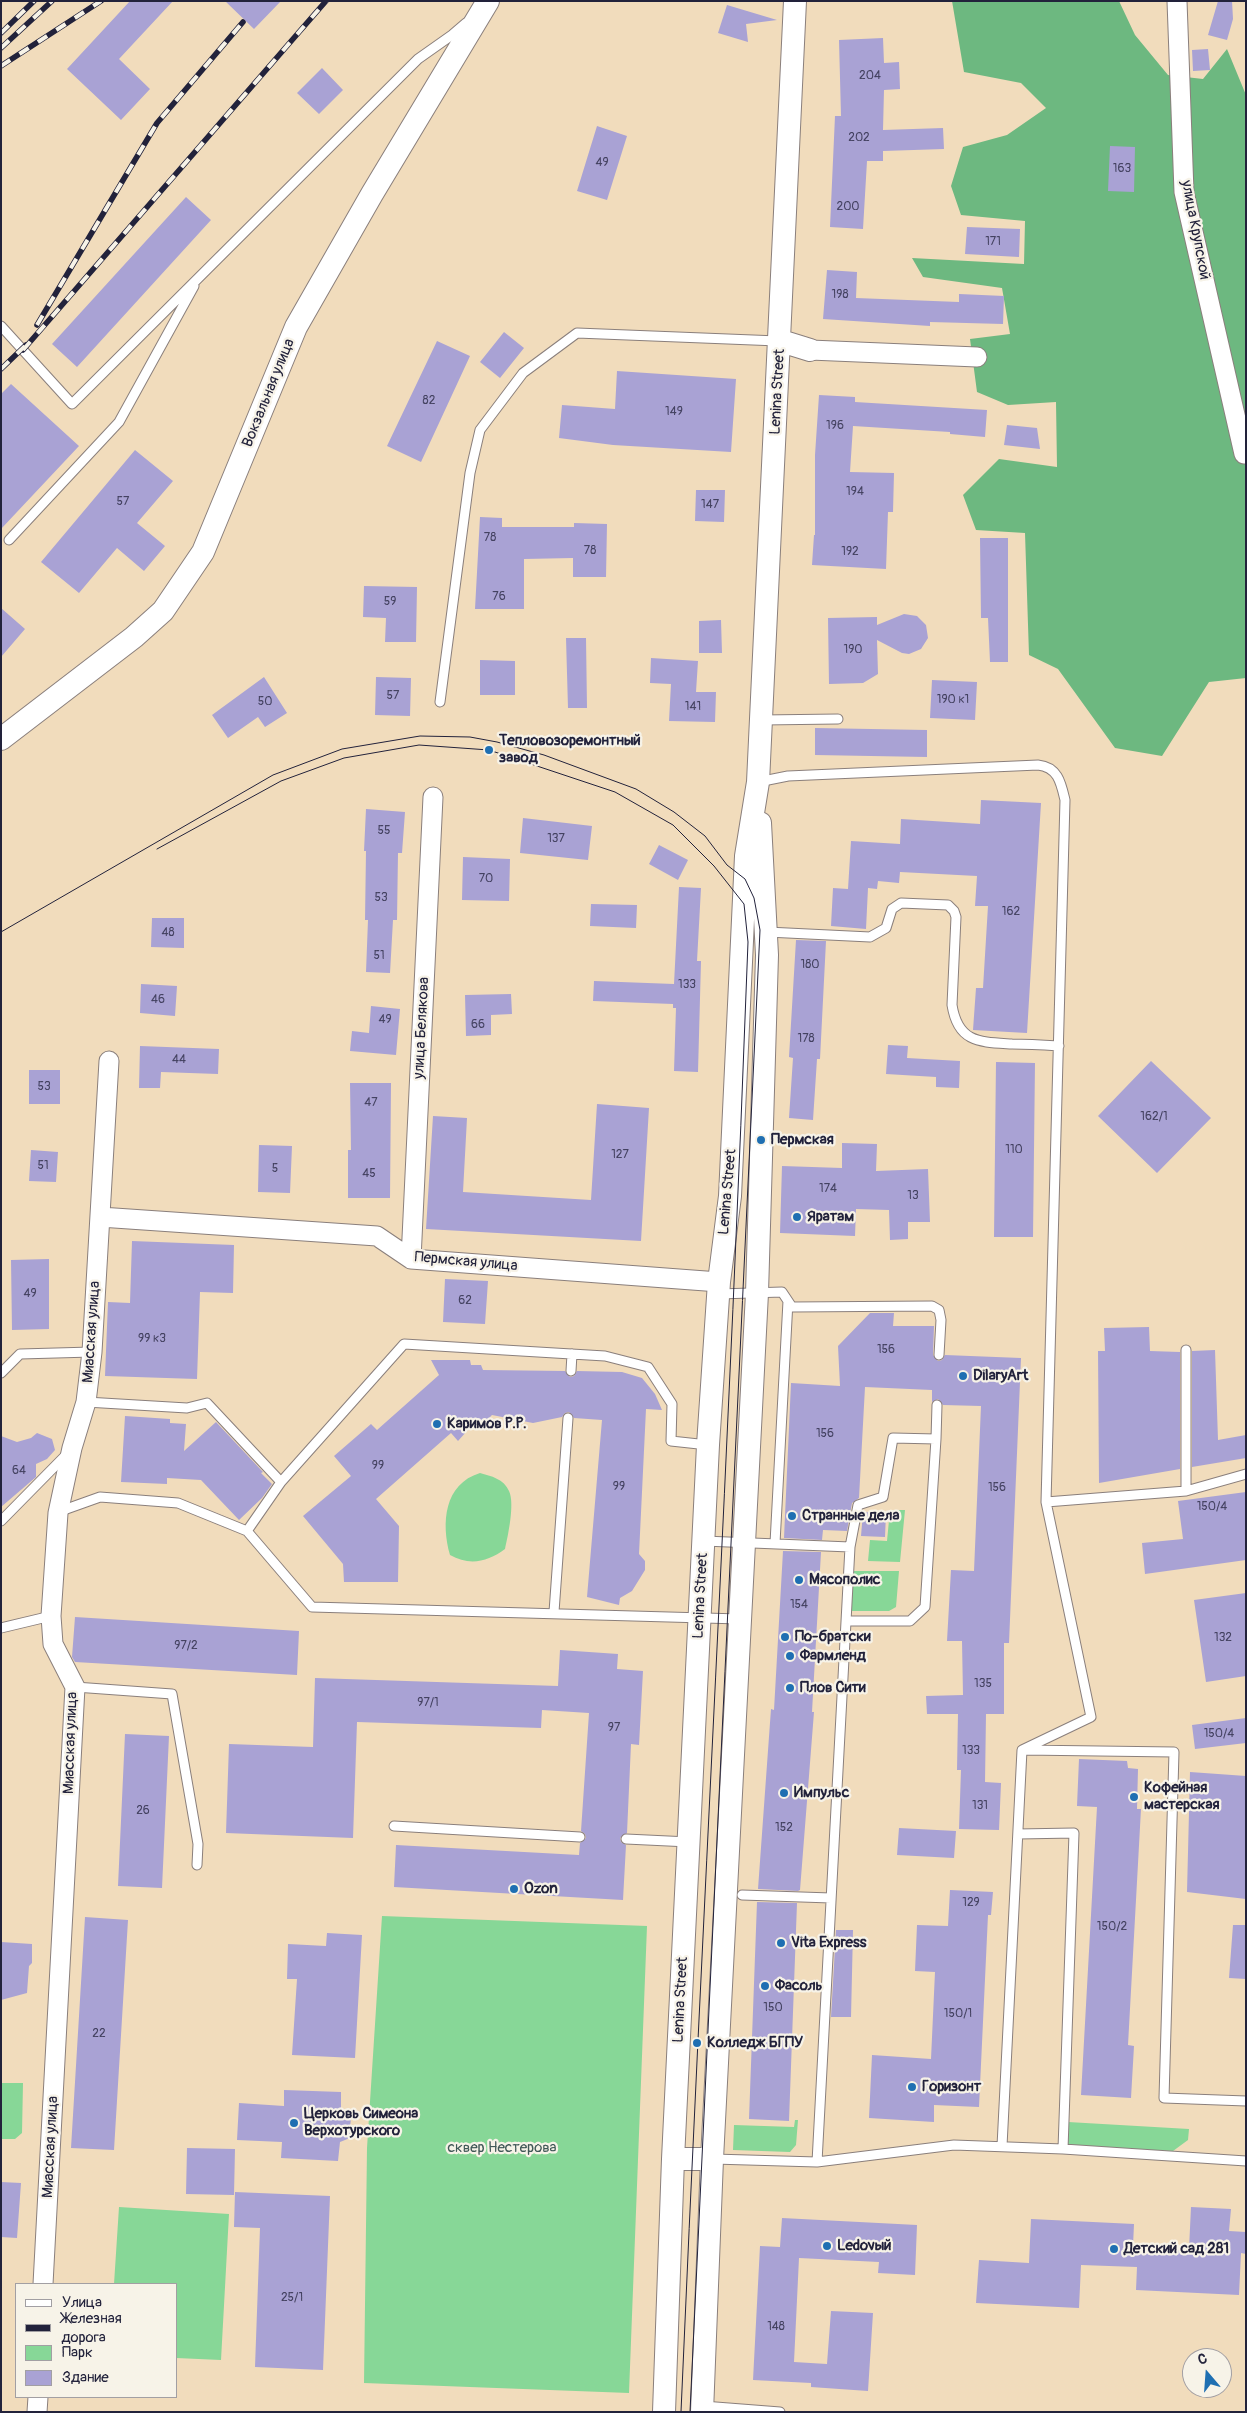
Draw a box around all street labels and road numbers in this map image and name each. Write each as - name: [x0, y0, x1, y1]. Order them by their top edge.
- street label: улица Крупской: [1177, 179, 1213, 281]
- street label: Вокзальная улица: [239, 336, 299, 450]
- street label: Lenina Street: [767, 349, 789, 435]
- street label: улица Белякова: [410, 977, 434, 1079]
- street label: Lenina Street: [715, 1148, 741, 1236]
- street label: Пермская улица: [414, 1249, 518, 1275]
- street label: Миасская улица: [79, 1280, 105, 1384]
- street label: Lenina Street: [690, 1553, 712, 1639]
- street label: Миасская улица: [60, 1692, 82, 1794]
- street label: Lenina Street: [670, 1957, 692, 2043]
- street label: Миасская улица: [39, 2096, 63, 2198]

